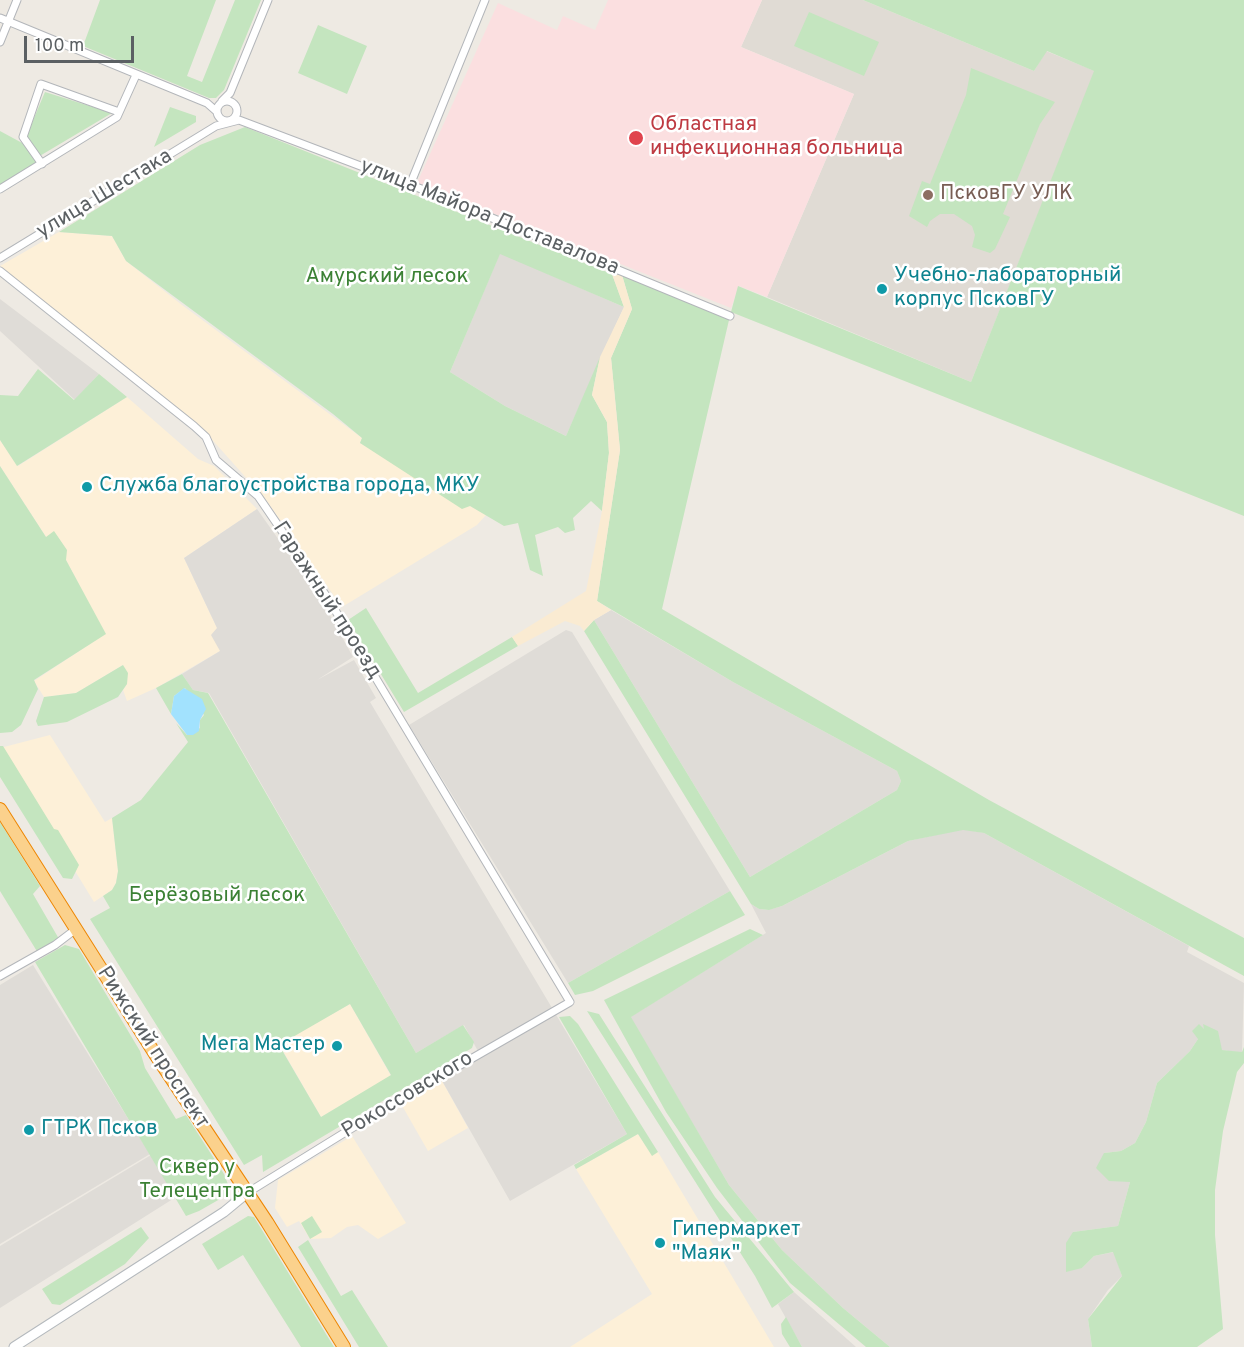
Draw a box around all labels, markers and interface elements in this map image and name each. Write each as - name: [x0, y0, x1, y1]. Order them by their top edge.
- scale bar: [27, 24, 136, 62]
- text: 100 m: [35, 35, 84, 58]
- place label: Областная инфекционная больница: [650, 113, 903, 163]
- marker: Областная инфекционная больница: [627, 129, 645, 147]
- street label: улица Шестака: [33, 145, 177, 245]
- street label: улица Майора Доставалова: [356, 154, 622, 282]
- place label: ПсковГУ УЛК: [940, 182, 1073, 208]
- marker: ПсковГУ УЛК: [921, 188, 935, 202]
- place label: Учебно-лабораторный корпус ПсковГУ: [894, 264, 1121, 314]
- park label: Амурский лесок: [306, 265, 468, 291]
- marker: Учебно-лабораторный корпус ПсковГУ: [875, 282, 889, 296]
- place label: Служба благоустройства города, МКУ: [99, 474, 480, 500]
- marker: Служба благоустройства города, МКУ: [80, 480, 94, 494]
- street label: Гаражный проезд: [266, 518, 386, 684]
- park label: Берёзовый лесок: [129, 884, 305, 910]
- street label: Рижский проспект: [90, 962, 214, 1134]
- place label: Мега Мастер: [201, 1033, 325, 1059]
- marker: Мега Мастер: [330, 1039, 344, 1053]
- street label: Рокоссовского: [338, 1047, 478, 1145]
- place label: ГТРК Псков: [41, 1117, 158, 1143]
- marker: ГТРК Псков: [22, 1123, 36, 1137]
- park label: Сквер у Телецентра: [139, 1156, 255, 1206]
- place label: Гипермаркет "Маяк": [672, 1218, 801, 1268]
- marker: Гипермаркет "Маяк": [653, 1236, 667, 1250]

